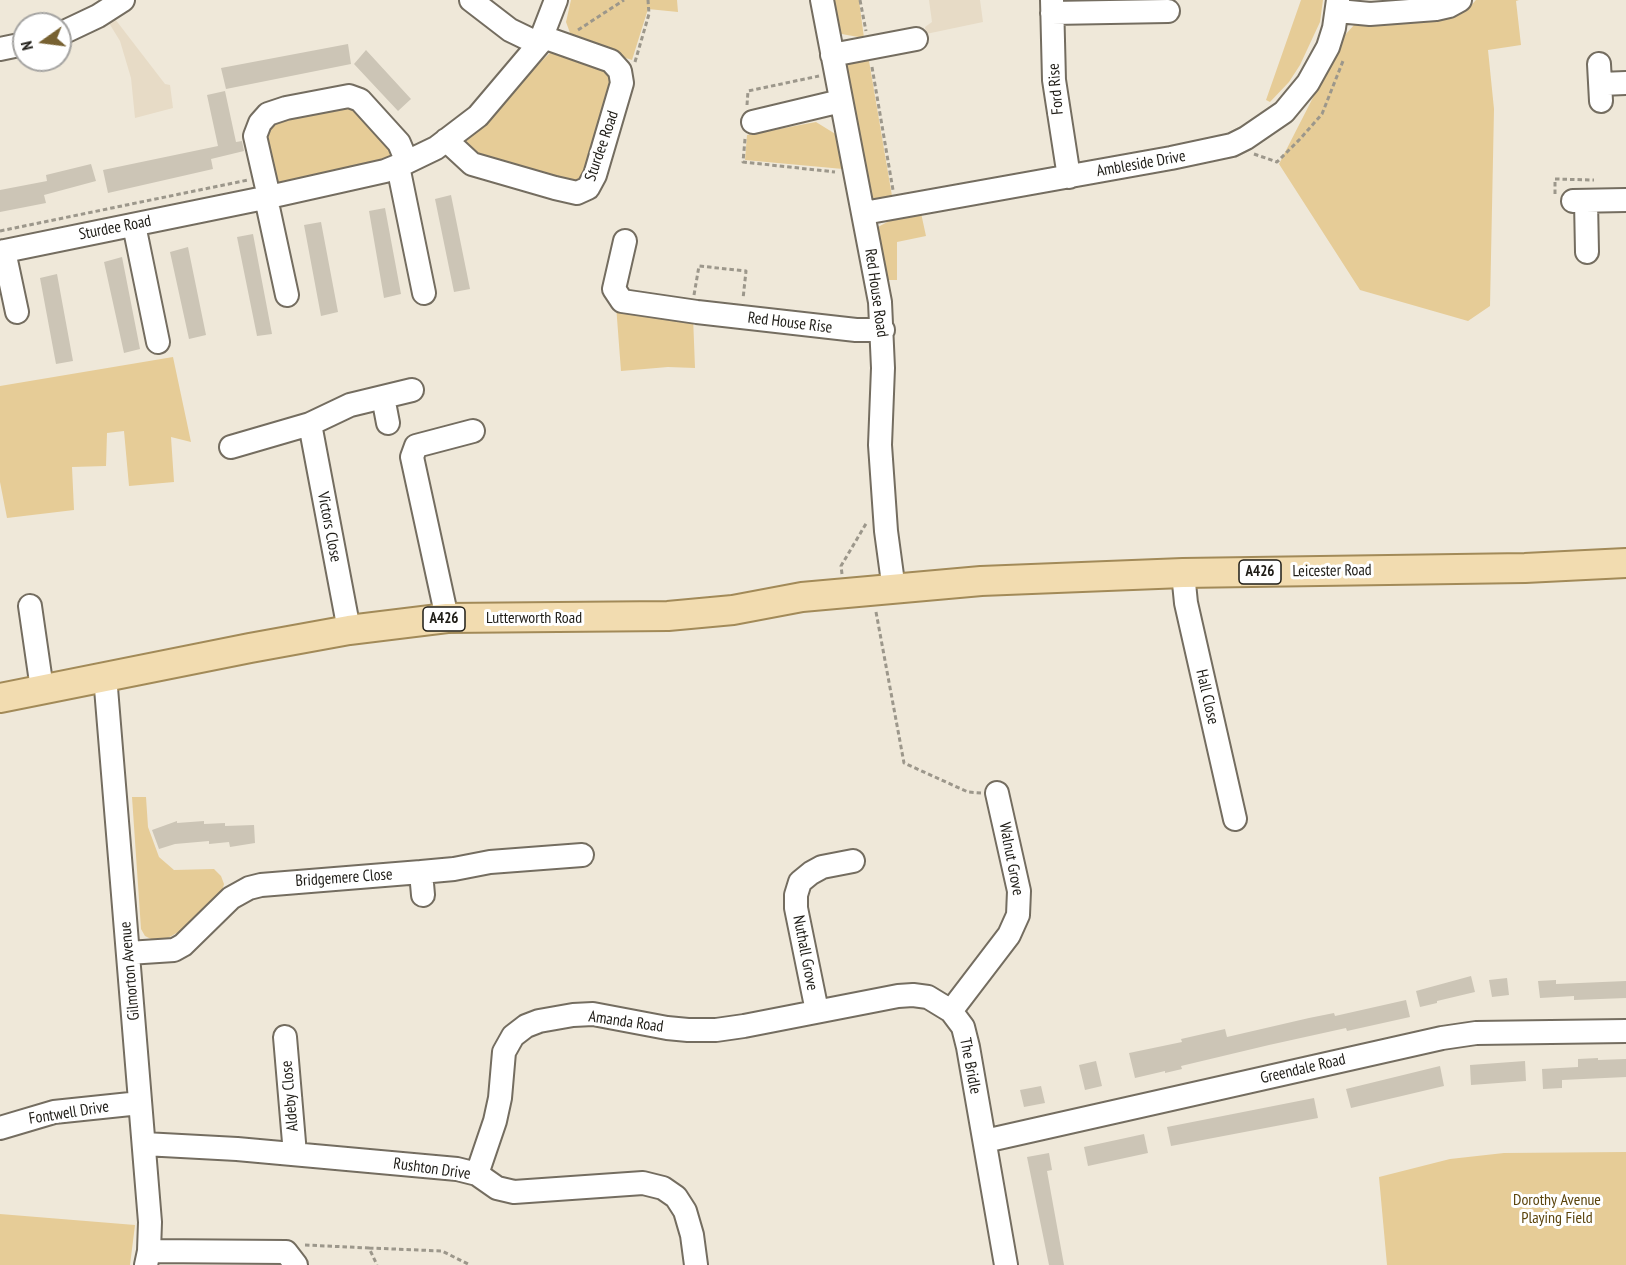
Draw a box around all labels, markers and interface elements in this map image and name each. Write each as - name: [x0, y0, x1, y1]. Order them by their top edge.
- north arrow: [12, 12, 72, 72]
- text: N: [16, 39, 37, 52]
- street label: Ford Rise: [1044, 63, 1068, 115]
- street label: Sturdee Road: [581, 108, 623, 184]
- street label: Ambleside Drive: [1095, 147, 1187, 181]
- street label: Sturdee Road: [77, 212, 153, 244]
- street label: Red House Road: [860, 248, 892, 338]
- street label: Red House Rise: [747, 308, 833, 338]
- street label: Victors Close: [313, 490, 345, 564]
- road number: A426: [1239, 560, 1281, 584]
- street label: Leicester Road: [1292, 561, 1372, 581]
- road number: A426: [423, 607, 465, 631]
- street label: Lutterworth Road: [486, 608, 582, 628]
- street label: Hall Close: [1191, 668, 1223, 726]
- street label: Walnut Grove: [995, 821, 1027, 897]
- street label: Bridgemere Close: [295, 865, 393, 891]
- street label: Nuthall Grove: [788, 914, 822, 992]
- street label: Gilmorton Avenue: [116, 921, 144, 1021]
- street label: Amanda Road: [587, 1007, 665, 1037]
- street label: The Bridle: [955, 1036, 985, 1096]
- street label: Greendale Road: [1259, 1050, 1347, 1088]
- street label: Aldeby Close: [277, 1060, 303, 1132]
- street label: Fontwell Drive: [28, 1097, 110, 1129]
- street label: Rushton Drive: [392, 1154, 472, 1184]
- park label: Dorothy Avenue Playing Field: [1513, 1190, 1601, 1228]

